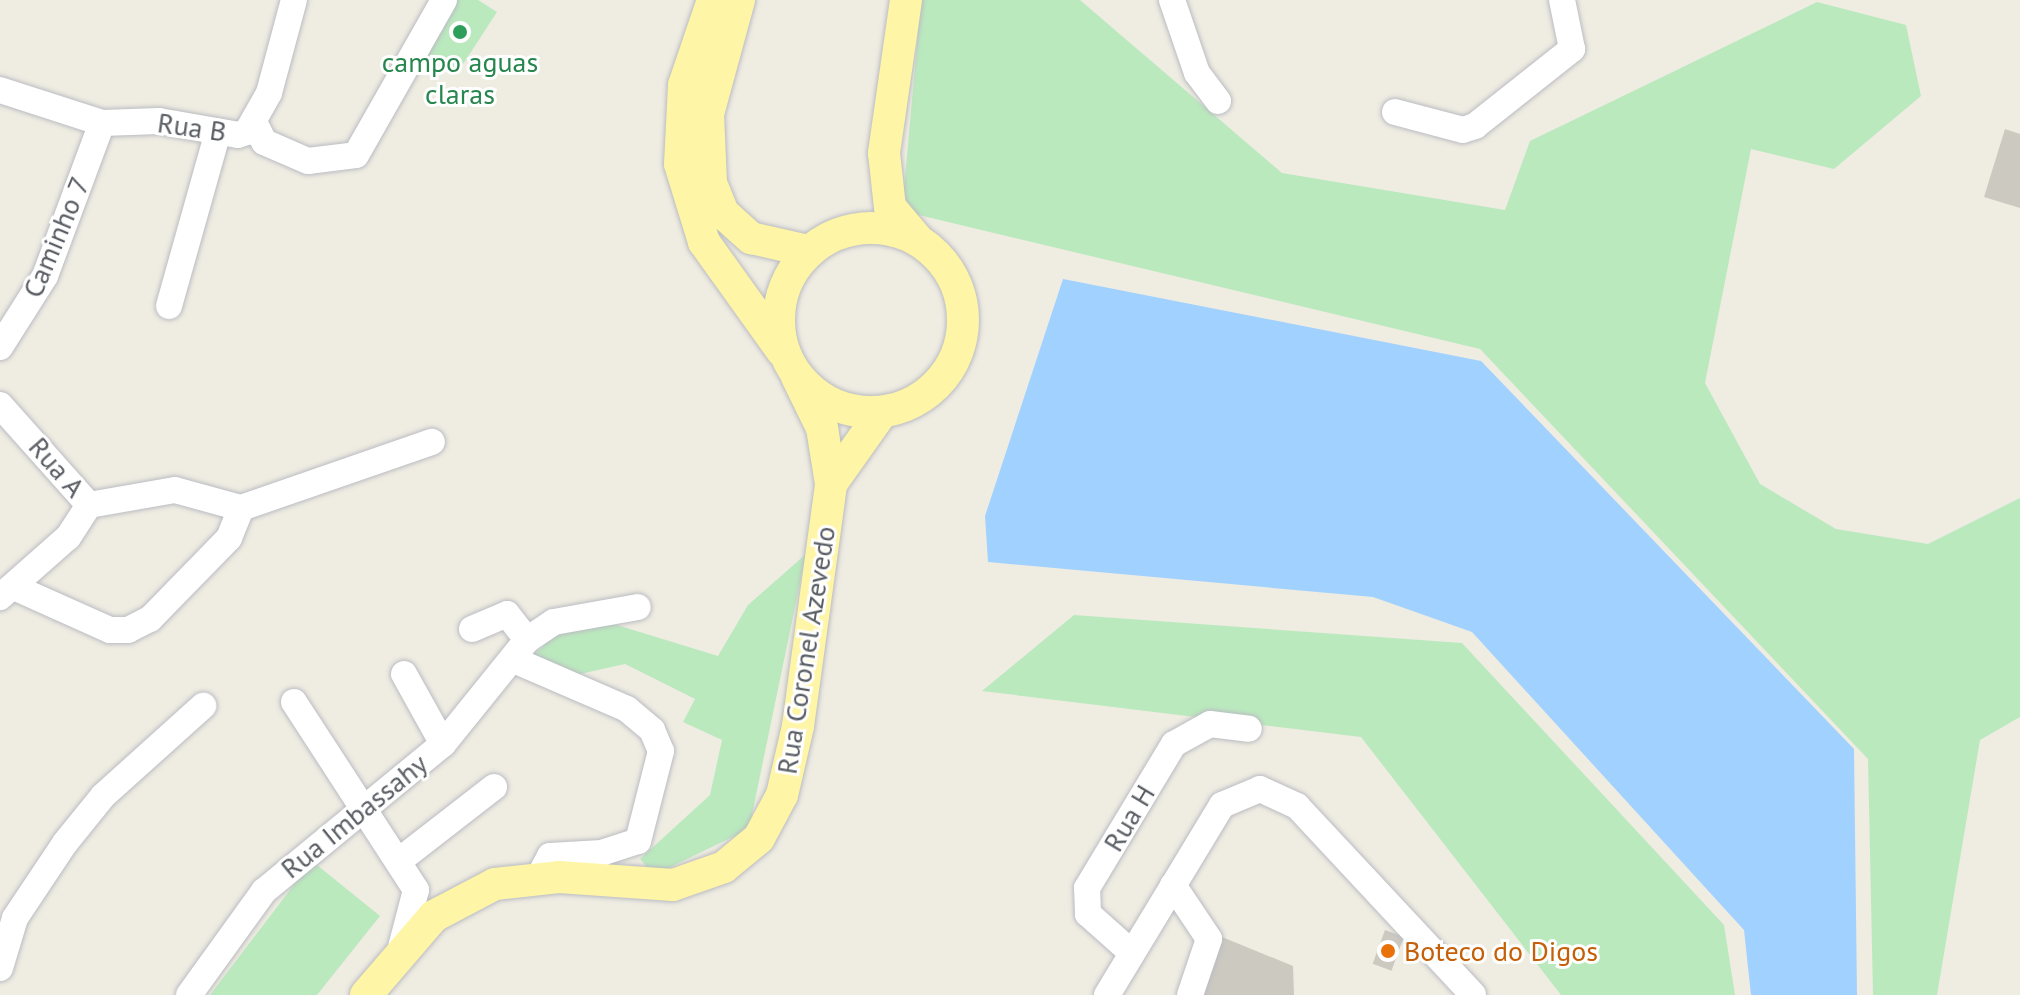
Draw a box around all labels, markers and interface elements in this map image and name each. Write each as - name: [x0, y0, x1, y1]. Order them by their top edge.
- marker: campo aguas claras: [451, 23, 469, 41]
- place label: campo aguas claras: [382, 45, 538, 111]
- street label: Rua B: [155, 106, 229, 148]
- street label: Caminho 7: [16, 172, 96, 302]
- street label: Rua A: [22, 430, 92, 504]
- street label: Rua Coronel Azevedo: [770, 523, 842, 777]
- street label: Rua Imbassahy: [274, 747, 434, 885]
- street label: Rua H: [1096, 779, 1162, 857]
- place label: Boteco do Digos: [1404, 934, 1598, 968]
- marker: Boteco do Digos: [1379, 942, 1397, 960]

